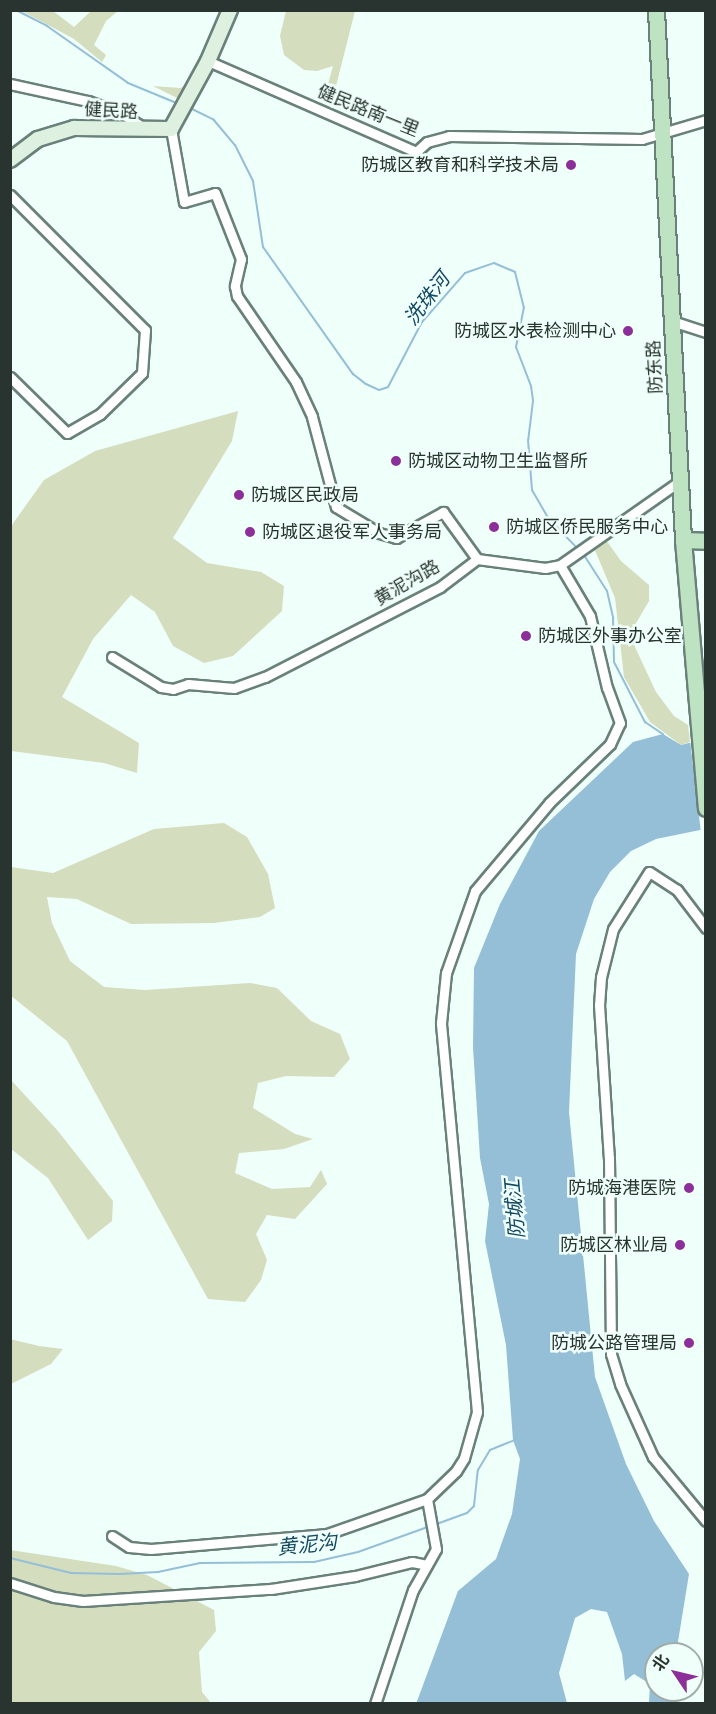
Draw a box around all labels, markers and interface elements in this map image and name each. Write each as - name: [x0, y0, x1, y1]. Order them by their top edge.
- street label: 健民路南一里: [314, 81, 422, 141]
- street label: 健民路: [83, 99, 139, 123]
- place label: 防城区教育和科学技术局: [361, 154, 559, 176]
- marker: 防城区教育和科学技术局: [564, 158, 578, 172]
- water label: 洗珠河: [399, 268, 455, 330]
- place label: 防城区水表检测中心: [454, 320, 616, 342]
- marker: 防城区水表检测中心: [621, 324, 635, 338]
- street label: 防东路: [643, 339, 667, 395]
- place label: 防城区动物卫生监督所: [408, 450, 588, 472]
- marker: 防城区动物卫生监督所: [389, 454, 403, 468]
- place label: 防城区民政局: [251, 484, 359, 506]
- marker: 防城区民政局: [232, 488, 246, 502]
- place label: 防城区侨民服务中心: [506, 516, 668, 538]
- marker: 防城区侨民服务中心: [487, 520, 501, 534]
- place label: 防城区退役军人事务局: [262, 521, 442, 543]
- marker: 防城区退役军人事务局: [243, 525, 257, 539]
- street label: 黄泥沟路: [370, 556, 444, 610]
- place label: 防城区外事办公室: [538, 625, 682, 647]
- marker: 防城区外事办公室: [519, 629, 533, 643]
- place label: 防城海港医院: [568, 1177, 676, 1199]
- water label: 防城江: [500, 1178, 530, 1240]
- marker: 防城海港医院: [680, 1179, 698, 1197]
- place label: 防城区林业局: [560, 1234, 668, 1256]
- marker: 防城区林业局: [673, 1238, 687, 1252]
- place label: 防城公路管理局: [551, 1332, 677, 1354]
- marker: 防城公路管理局: [682, 1336, 696, 1350]
- water label: 黄泥沟: [276, 1530, 338, 1560]
- north arrow: [644, 1642, 704, 1702]
- text: 北: [648, 1651, 673, 1675]

